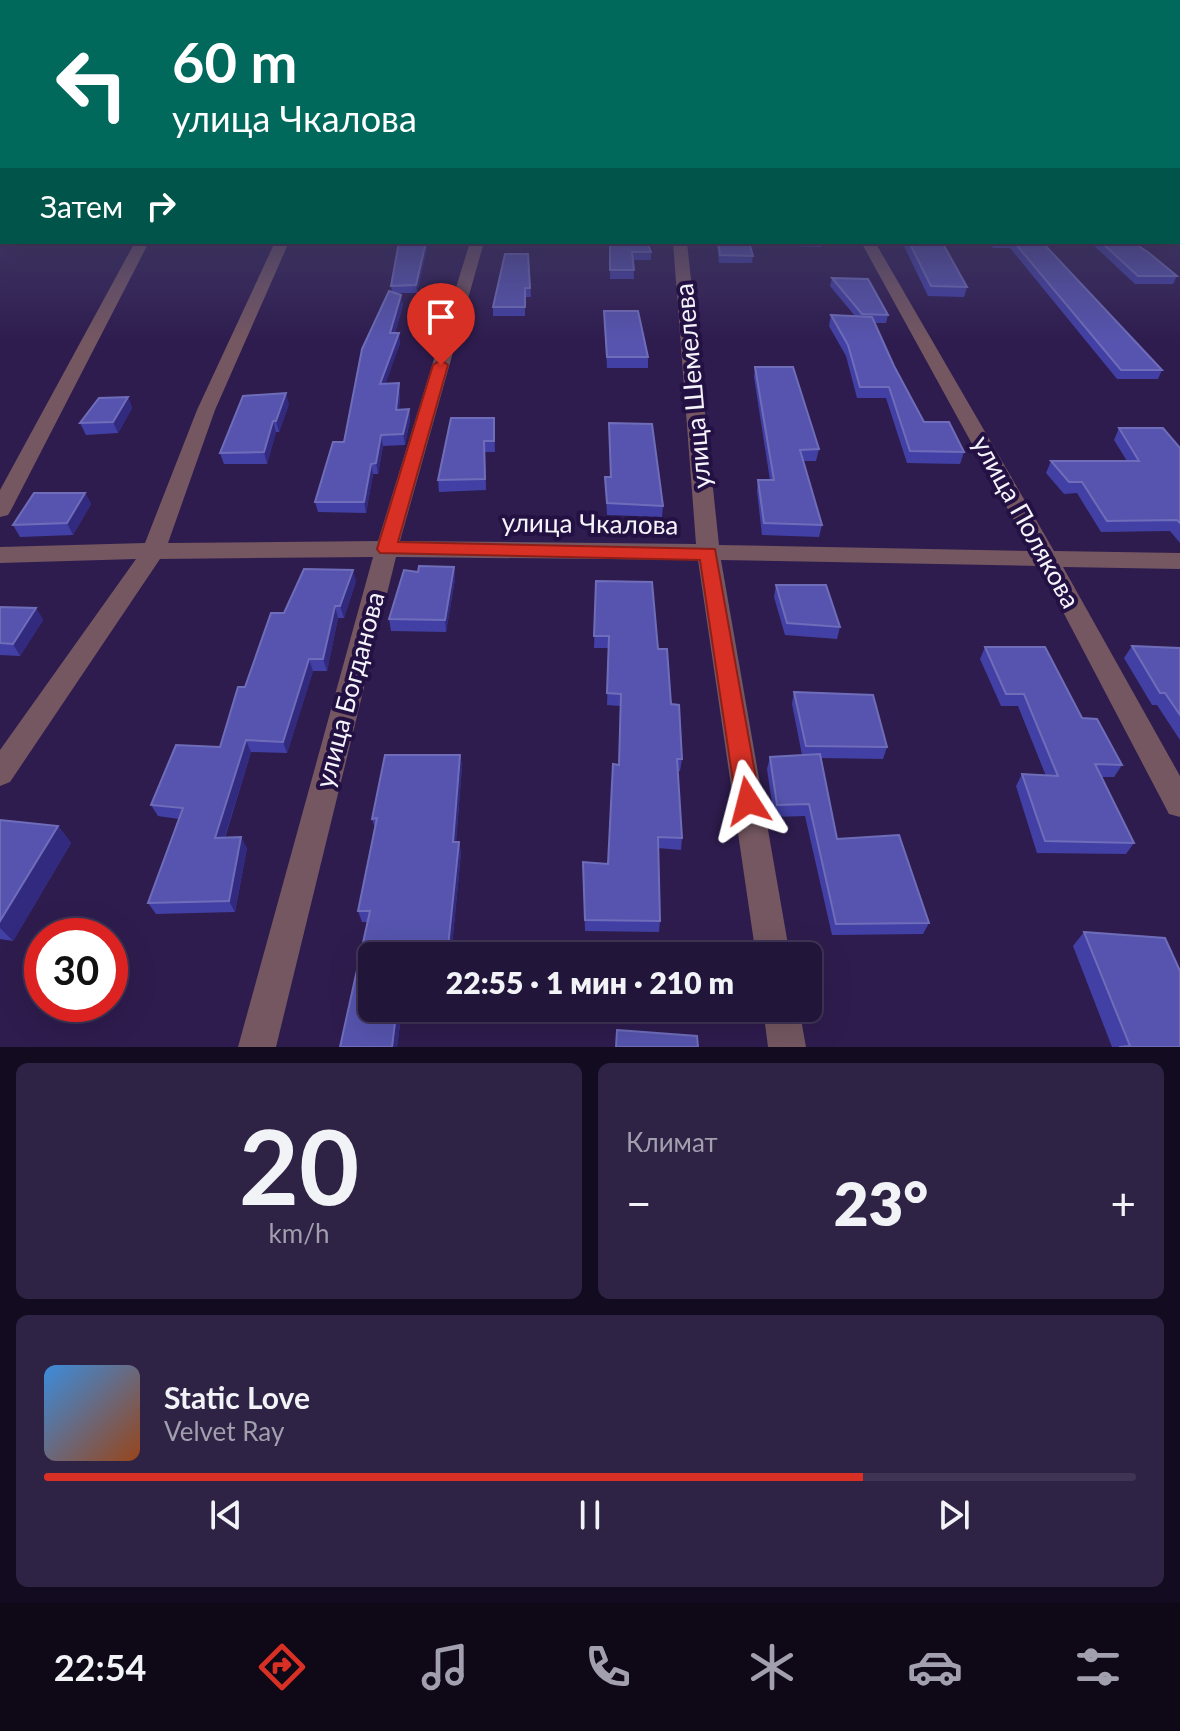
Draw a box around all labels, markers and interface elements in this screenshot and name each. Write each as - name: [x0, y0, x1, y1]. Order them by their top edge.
- text: 60 m: [172, 28, 297, 95]
- icon: left: [40, 32, 144, 136]
- text: улица Чкалова: [172, 96, 417, 140]
- icon: right: [139, 184, 183, 228]
- text: Затем: [40, 188, 123, 224]
- street label: улица Шемелева: [667, 282, 717, 490]
- pin: [407, 283, 475, 365]
- icon: arrive: [419, 295, 463, 339]
- street label: улица Полякова: [966, 430, 1087, 613]
- street label: улица Чкалова: [501, 505, 679, 541]
- street label: улица Богданова: [307, 588, 391, 791]
- position arrow: [706, 759, 790, 843]
- speed limit sign: 30: [24, 918, 128, 1022]
- text: 22:55 · 1 мин · 210 m: [446, 964, 734, 1000]
- text: 20: [239, 1102, 359, 1227]
- text: Климат: [626, 1126, 718, 1158]
- text: 23°: [834, 1167, 928, 1239]
- text: −: [626, 1177, 652, 1229]
- text: +: [1110, 1177, 1136, 1229]
- text: km/h: [269, 1217, 329, 1249]
- text: Static Love: [164, 1379, 310, 1415]
- text: Velvet Ray: [164, 1415, 284, 1447]
- icon: previous: [204, 1493, 248, 1537]
- icon: pause: [568, 1493, 612, 1537]
- icon: next: [932, 1493, 976, 1537]
- icon: directions: [254, 1639, 310, 1695]
- icon: music: [417, 1639, 473, 1695]
- icon: phone: [580, 1639, 636, 1695]
- icon: climate: [744, 1639, 800, 1695]
- icon: car: [907, 1639, 963, 1695]
- icon: filters: [1070, 1639, 1126, 1695]
- text: 22:54: [54, 1645, 146, 1689]

